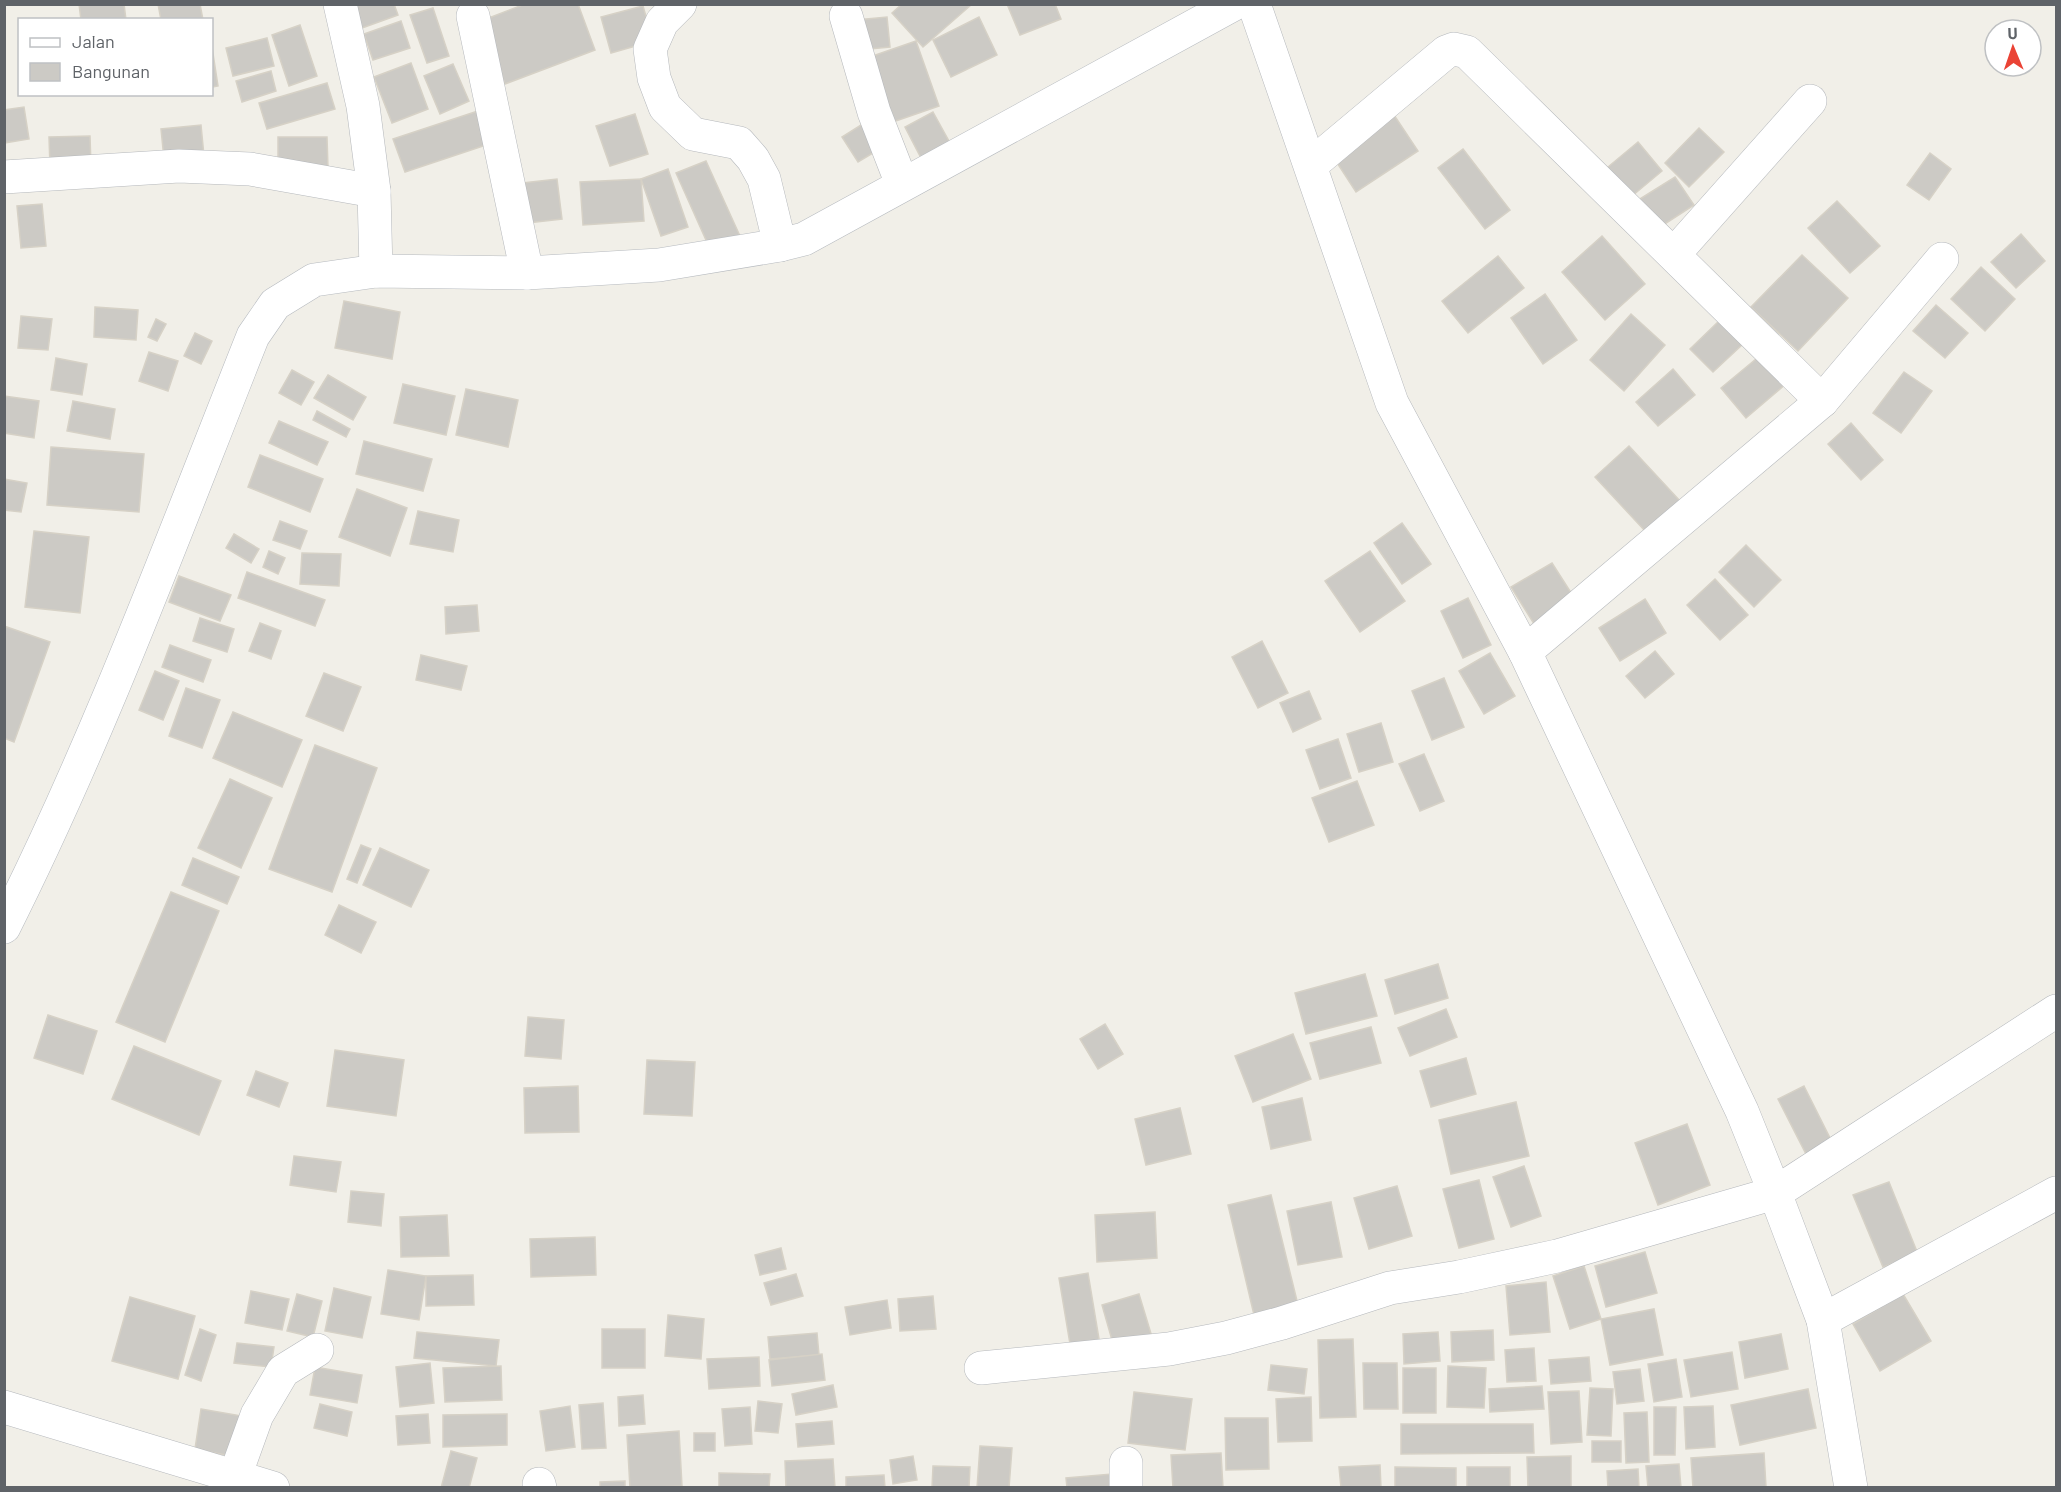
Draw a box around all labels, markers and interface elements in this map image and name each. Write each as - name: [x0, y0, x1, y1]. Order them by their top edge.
- legend: [18, 18, 213, 96]
- north arrow: [1983, 18, 2043, 78]
- text: U: [2007, 23, 2018, 42]
- text: Jalan: [72, 30, 115, 52]
- text: Bangunan: [72, 60, 150, 82]

